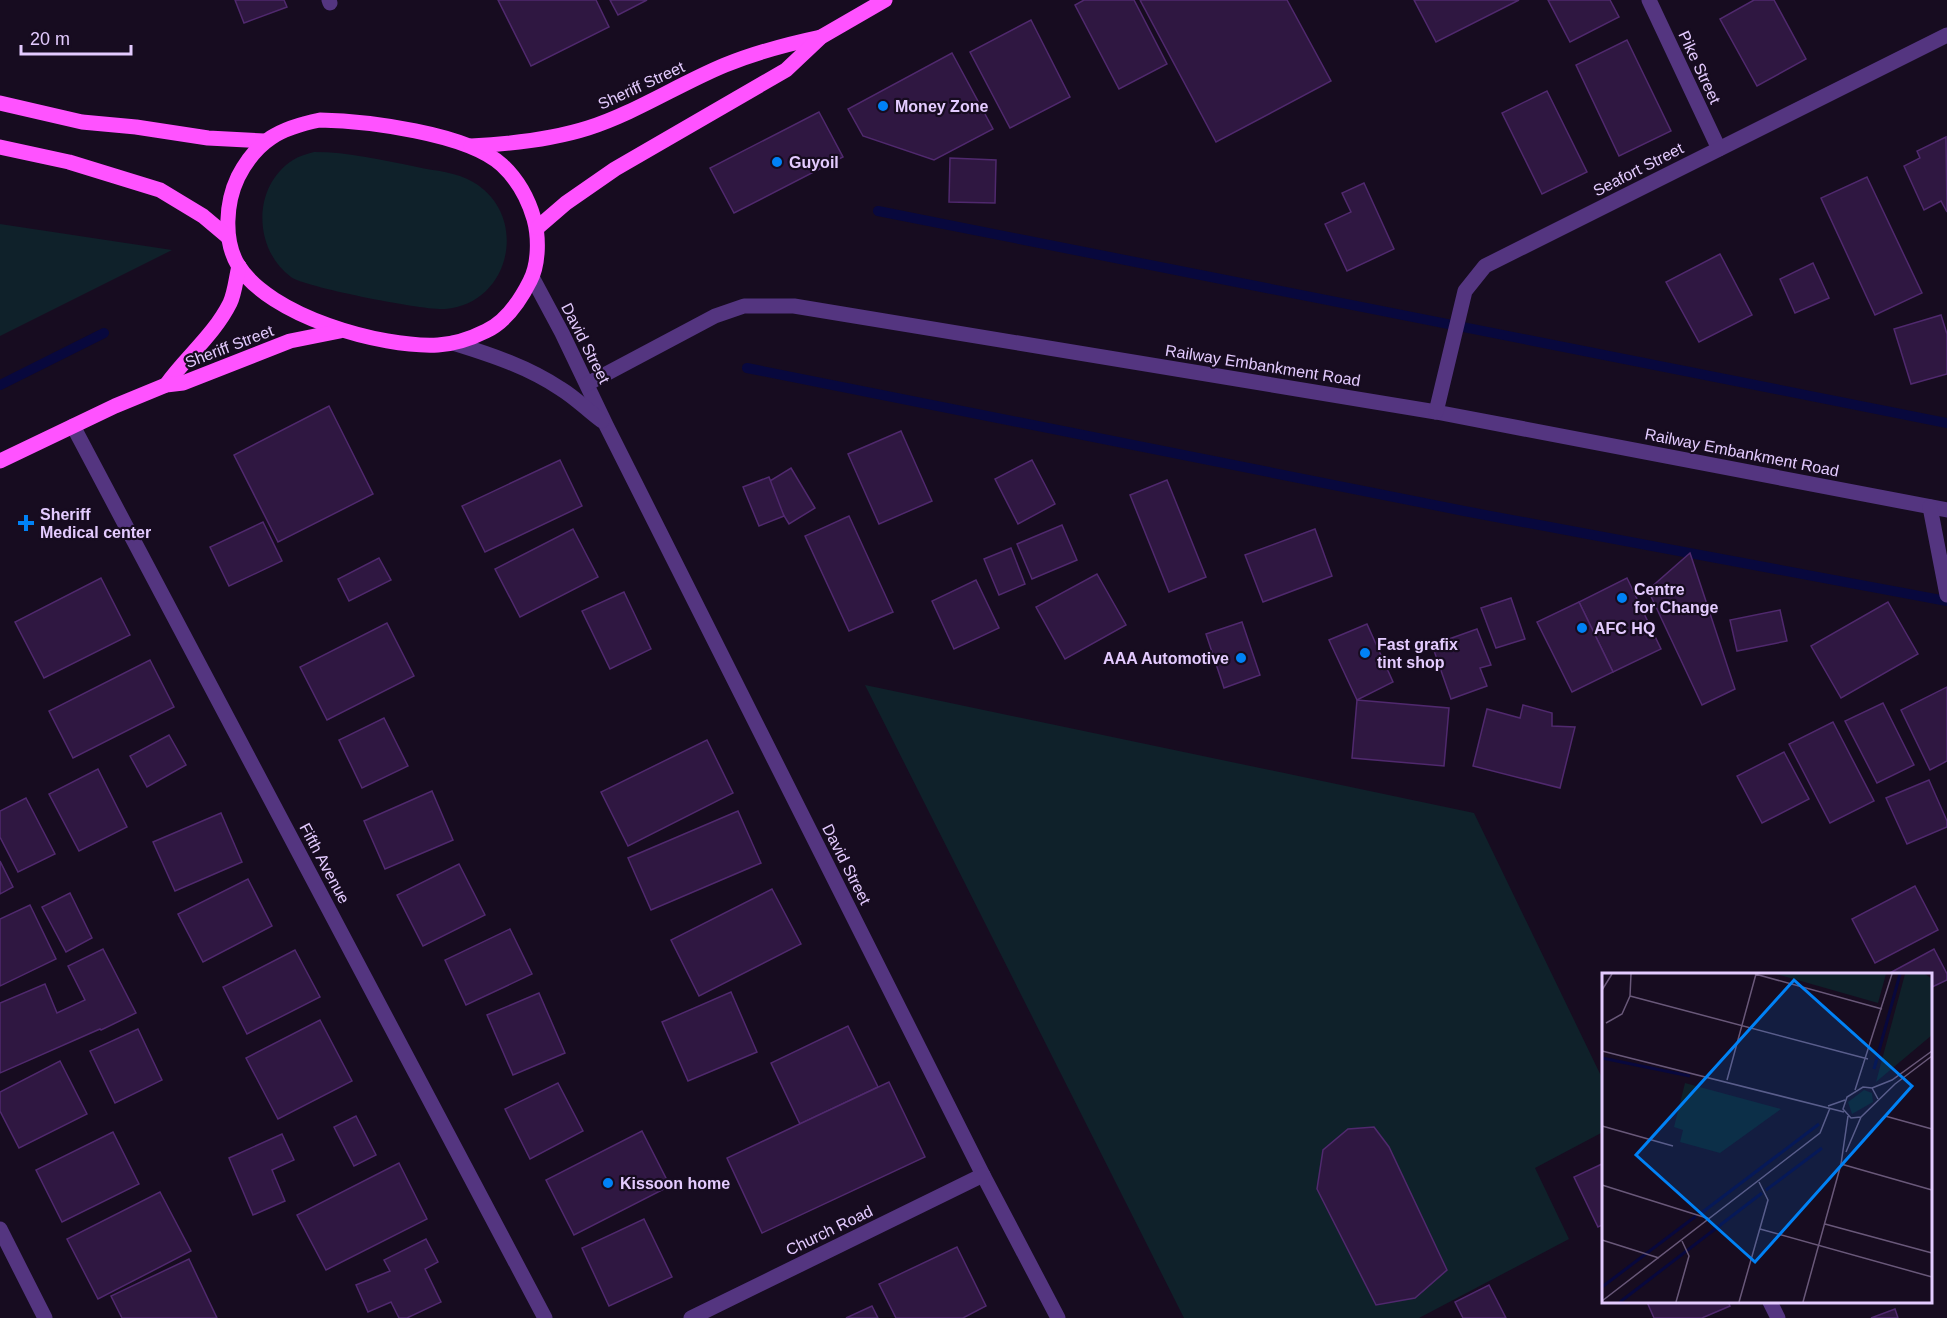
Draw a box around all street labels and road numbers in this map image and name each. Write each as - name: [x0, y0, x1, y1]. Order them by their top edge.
- street label: Pike Street: [1675, 28, 1724, 107]
- street label: Sheriff Street: [595, 58, 687, 113]
- street label: Seafort Street: [1590, 139, 1687, 199]
- street label: David Street: [558, 300, 613, 387]
- street label: Sheriff Street: [183, 322, 276, 371]
- street label: Railway Embankment Road: [1164, 342, 1362, 389]
- street label: Railway Embankment Road: [1643, 425, 1840, 480]
- street label: Fifth Avenue: [296, 820, 353, 906]
- street label: David Street: [819, 821, 874, 908]
- street label: Church Road: [783, 1202, 875, 1259]

